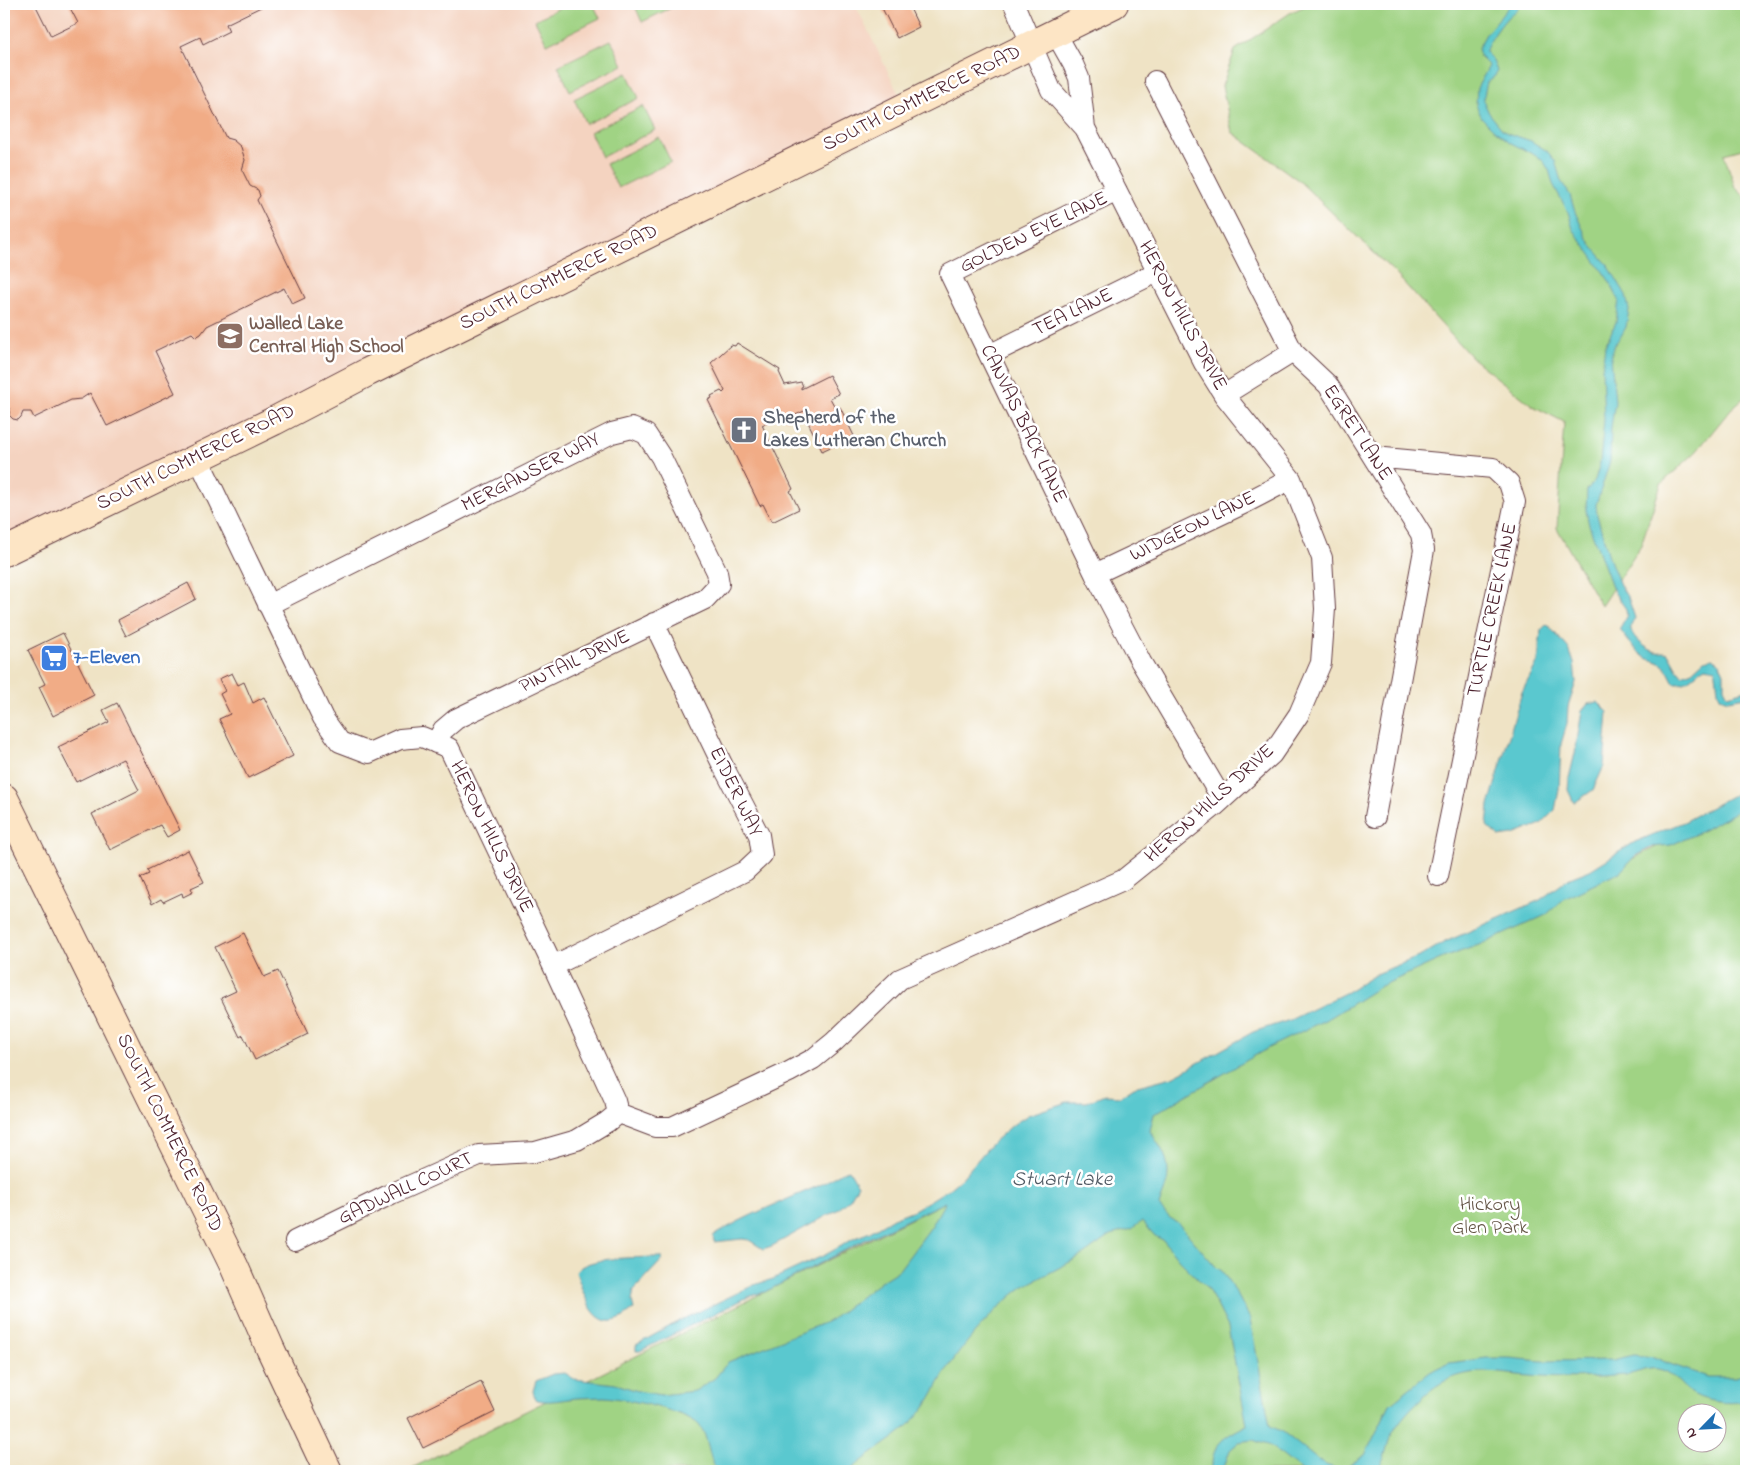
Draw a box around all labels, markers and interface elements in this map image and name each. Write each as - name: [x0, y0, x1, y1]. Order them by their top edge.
- street label: SOUTH COMMERCE ROAD: [818, 38, 1026, 160]
- street label: GOLDEN EYE LANE: [955, 185, 1113, 281]
- street label: SOUTH COMMERCE ROAD: [455, 217, 663, 339]
- street label: HERON HILLS DRIVE: [1130, 236, 1234, 396]
- street label: TEA LANE: [1028, 281, 1118, 345]
- place label: Walled Lake Central High School: [249, 310, 404, 363]
- school or university icon: Walled Lake Central High School: [215, 321, 245, 351]
- street label: CANVAS BACK LANE: [972, 340, 1074, 508]
- street label: EGRET LANE: [1315, 379, 1399, 487]
- street label: SOUTH COMMERCE ROAD: [92, 397, 300, 519]
- place label: Shepherd of the Lakes Lutheran Church: [763, 404, 946, 456]
- church icon: Shepherd of the Lakes Lutheran Church: [729, 415, 759, 445]
- street label: MERGANSER WAY: [457, 426, 605, 520]
- street label: WIDGEON LANE: [1125, 484, 1261, 570]
- street label: TURTLE CREEK LANE: [1460, 520, 1526, 700]
- street label: PINTAIL DRIVE: [515, 623, 635, 701]
- supermarket icon: 7-Eleven: [39, 643, 69, 673]
- place label: 7-Eleven: [73, 644, 140, 673]
- street label: HERON HILLS DRIVE: [1138, 738, 1282, 870]
- street label: EIDER WAY: [701, 742, 769, 842]
- street label: HERON HILLS DRIVE: [442, 756, 540, 918]
- street label: SOUTH COMMERCE ROAD: [108, 1029, 230, 1237]
- street label: GADWALL COURT: [334, 1145, 478, 1233]
- water label: Stuart Lake: [1012, 1165, 1114, 1195]
- park label: Hickory Glen Park: [1452, 1191, 1528, 1243]
- north arrow: [1678, 1402, 1728, 1452]
- text: N: [1680, 1424, 1703, 1441]

